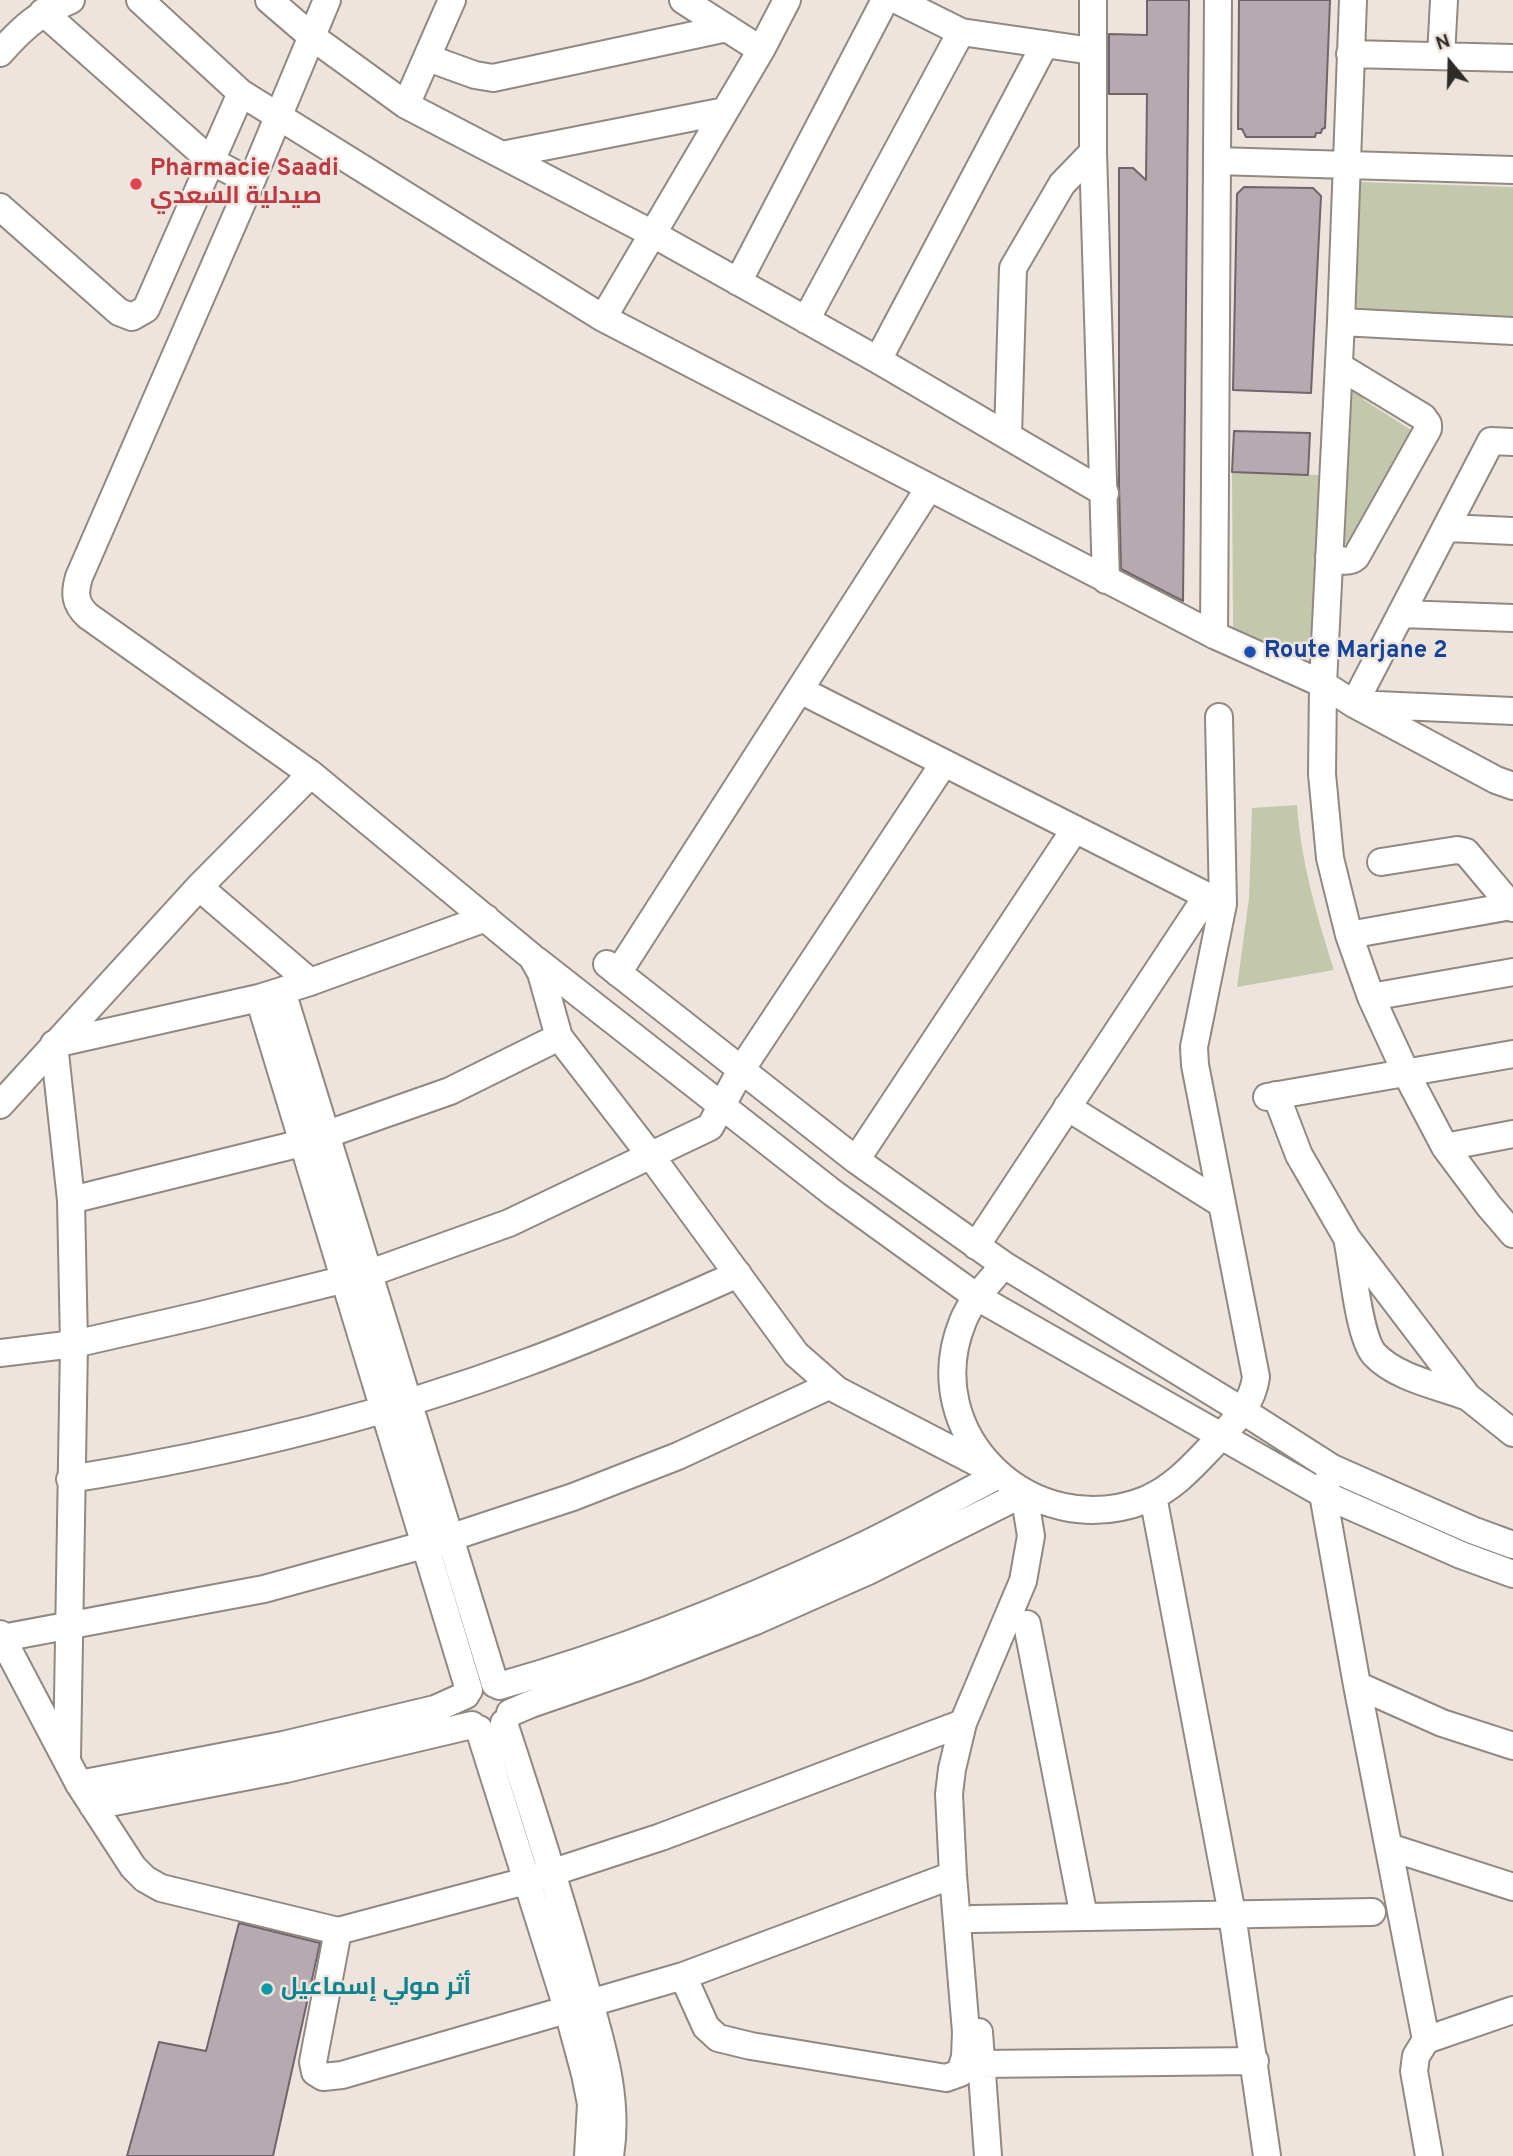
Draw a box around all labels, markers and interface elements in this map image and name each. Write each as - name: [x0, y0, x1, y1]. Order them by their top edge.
- north arrow: [1415, 28, 1485, 98]
- text: N: [1433, 30, 1454, 57]
- place label: Pharmacie Saadi صيدلية السعدي: [150, 156, 339, 212]
- marker: Pharmacie Saadi صيدلية السعدي: [128, 176, 144, 192]
- place label: Route Marjane 2: [1264, 638, 1448, 666]
- marker: Route Marjane 2: [1242, 644, 1258, 660]
- place label: أثر مولي إسماعيل: [281, 1975, 471, 2003]
- marker: أثر مولي إسماعيل: [259, 1981, 275, 1997]

